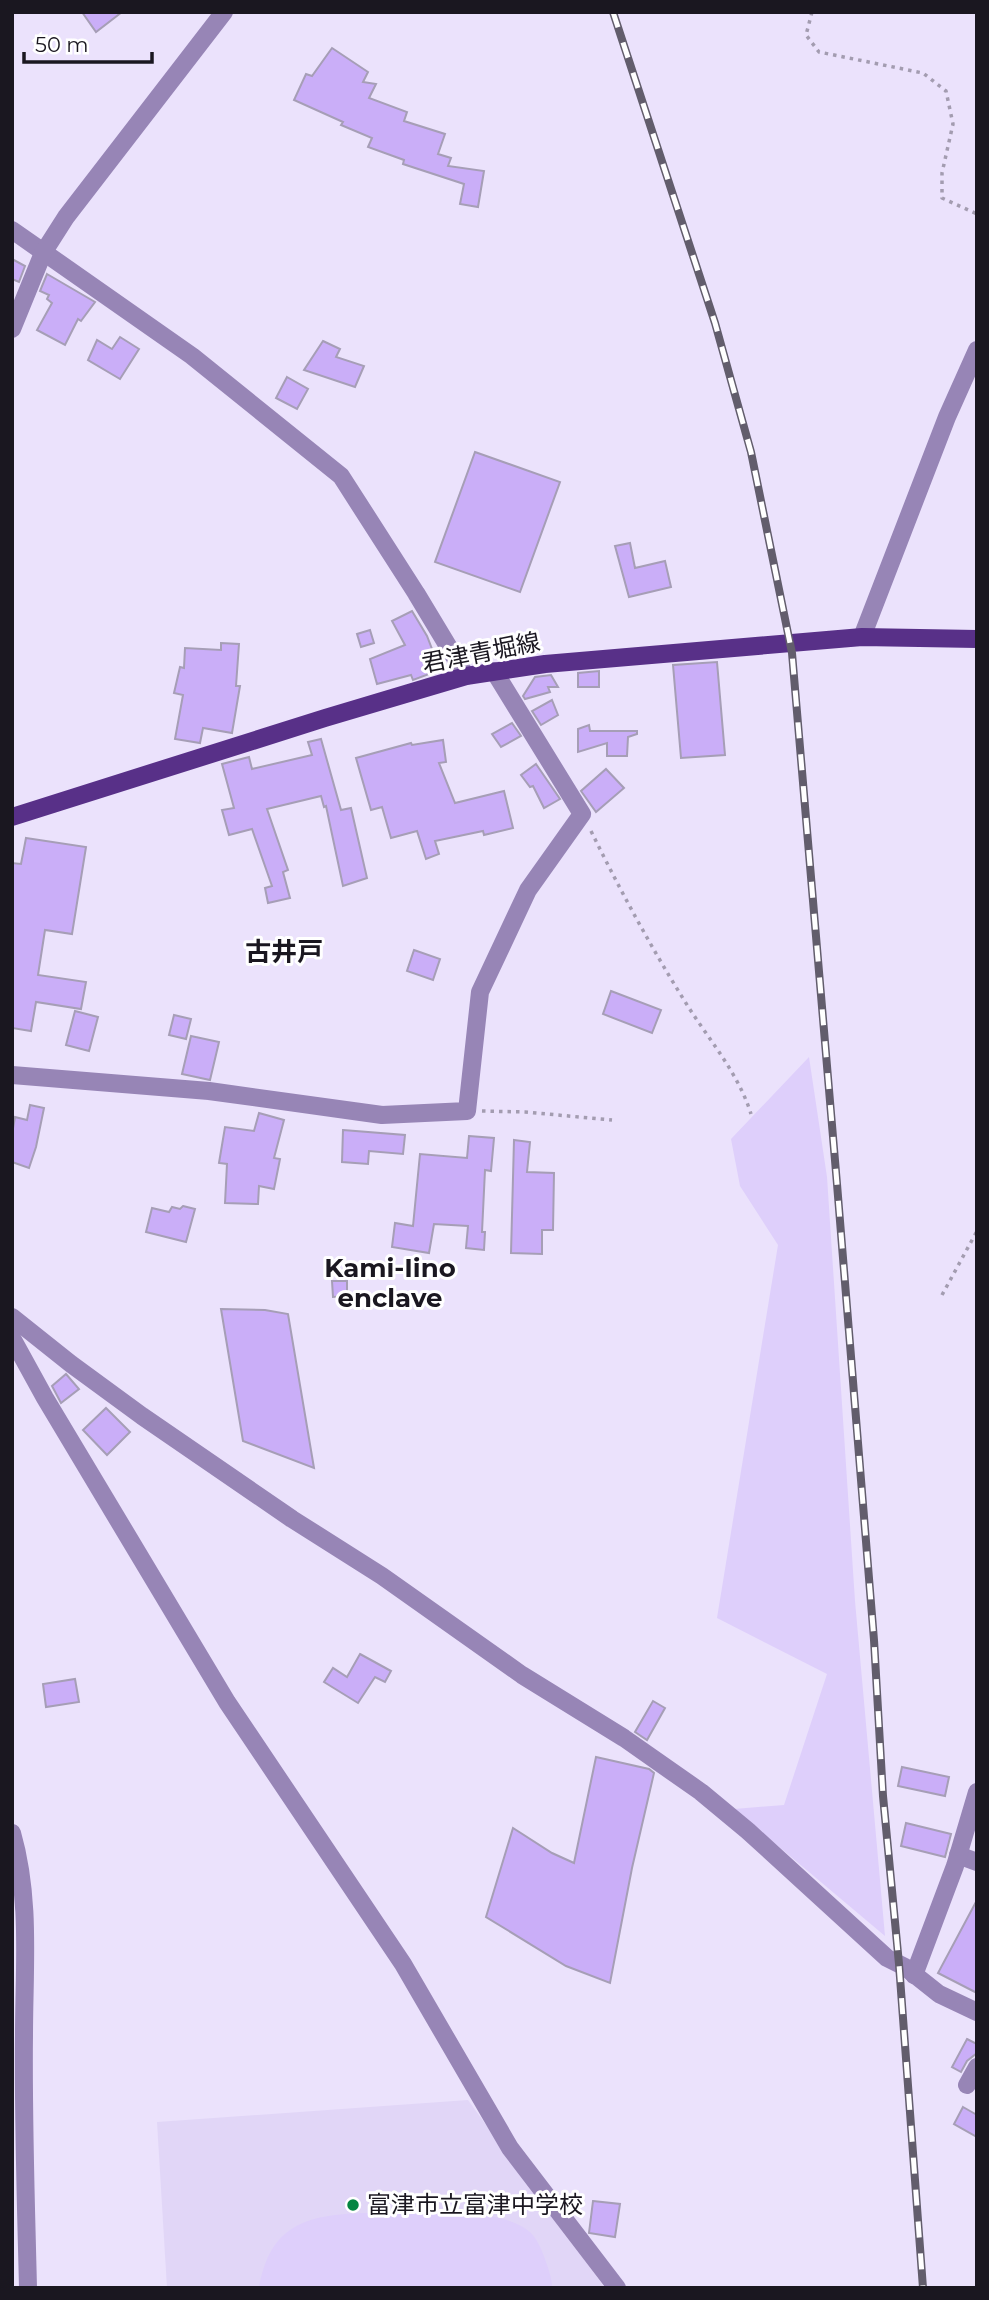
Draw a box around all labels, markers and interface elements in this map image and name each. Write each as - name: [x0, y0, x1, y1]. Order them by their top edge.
- scale bar: [24, 21, 152, 65]
- text: 50 m: [35, 32, 89, 57]
- street label: 君津青堀線: [419, 627, 543, 678]
- district label: 古井戸: [245, 936, 323, 968]
- district label: Kami-Iino enclave: [324, 1252, 456, 1314]
- place label: 富津市立富津中学校: [367, 2190, 583, 2219]
- marker: 富津市立富津中学校: [345, 2197, 361, 2213]

